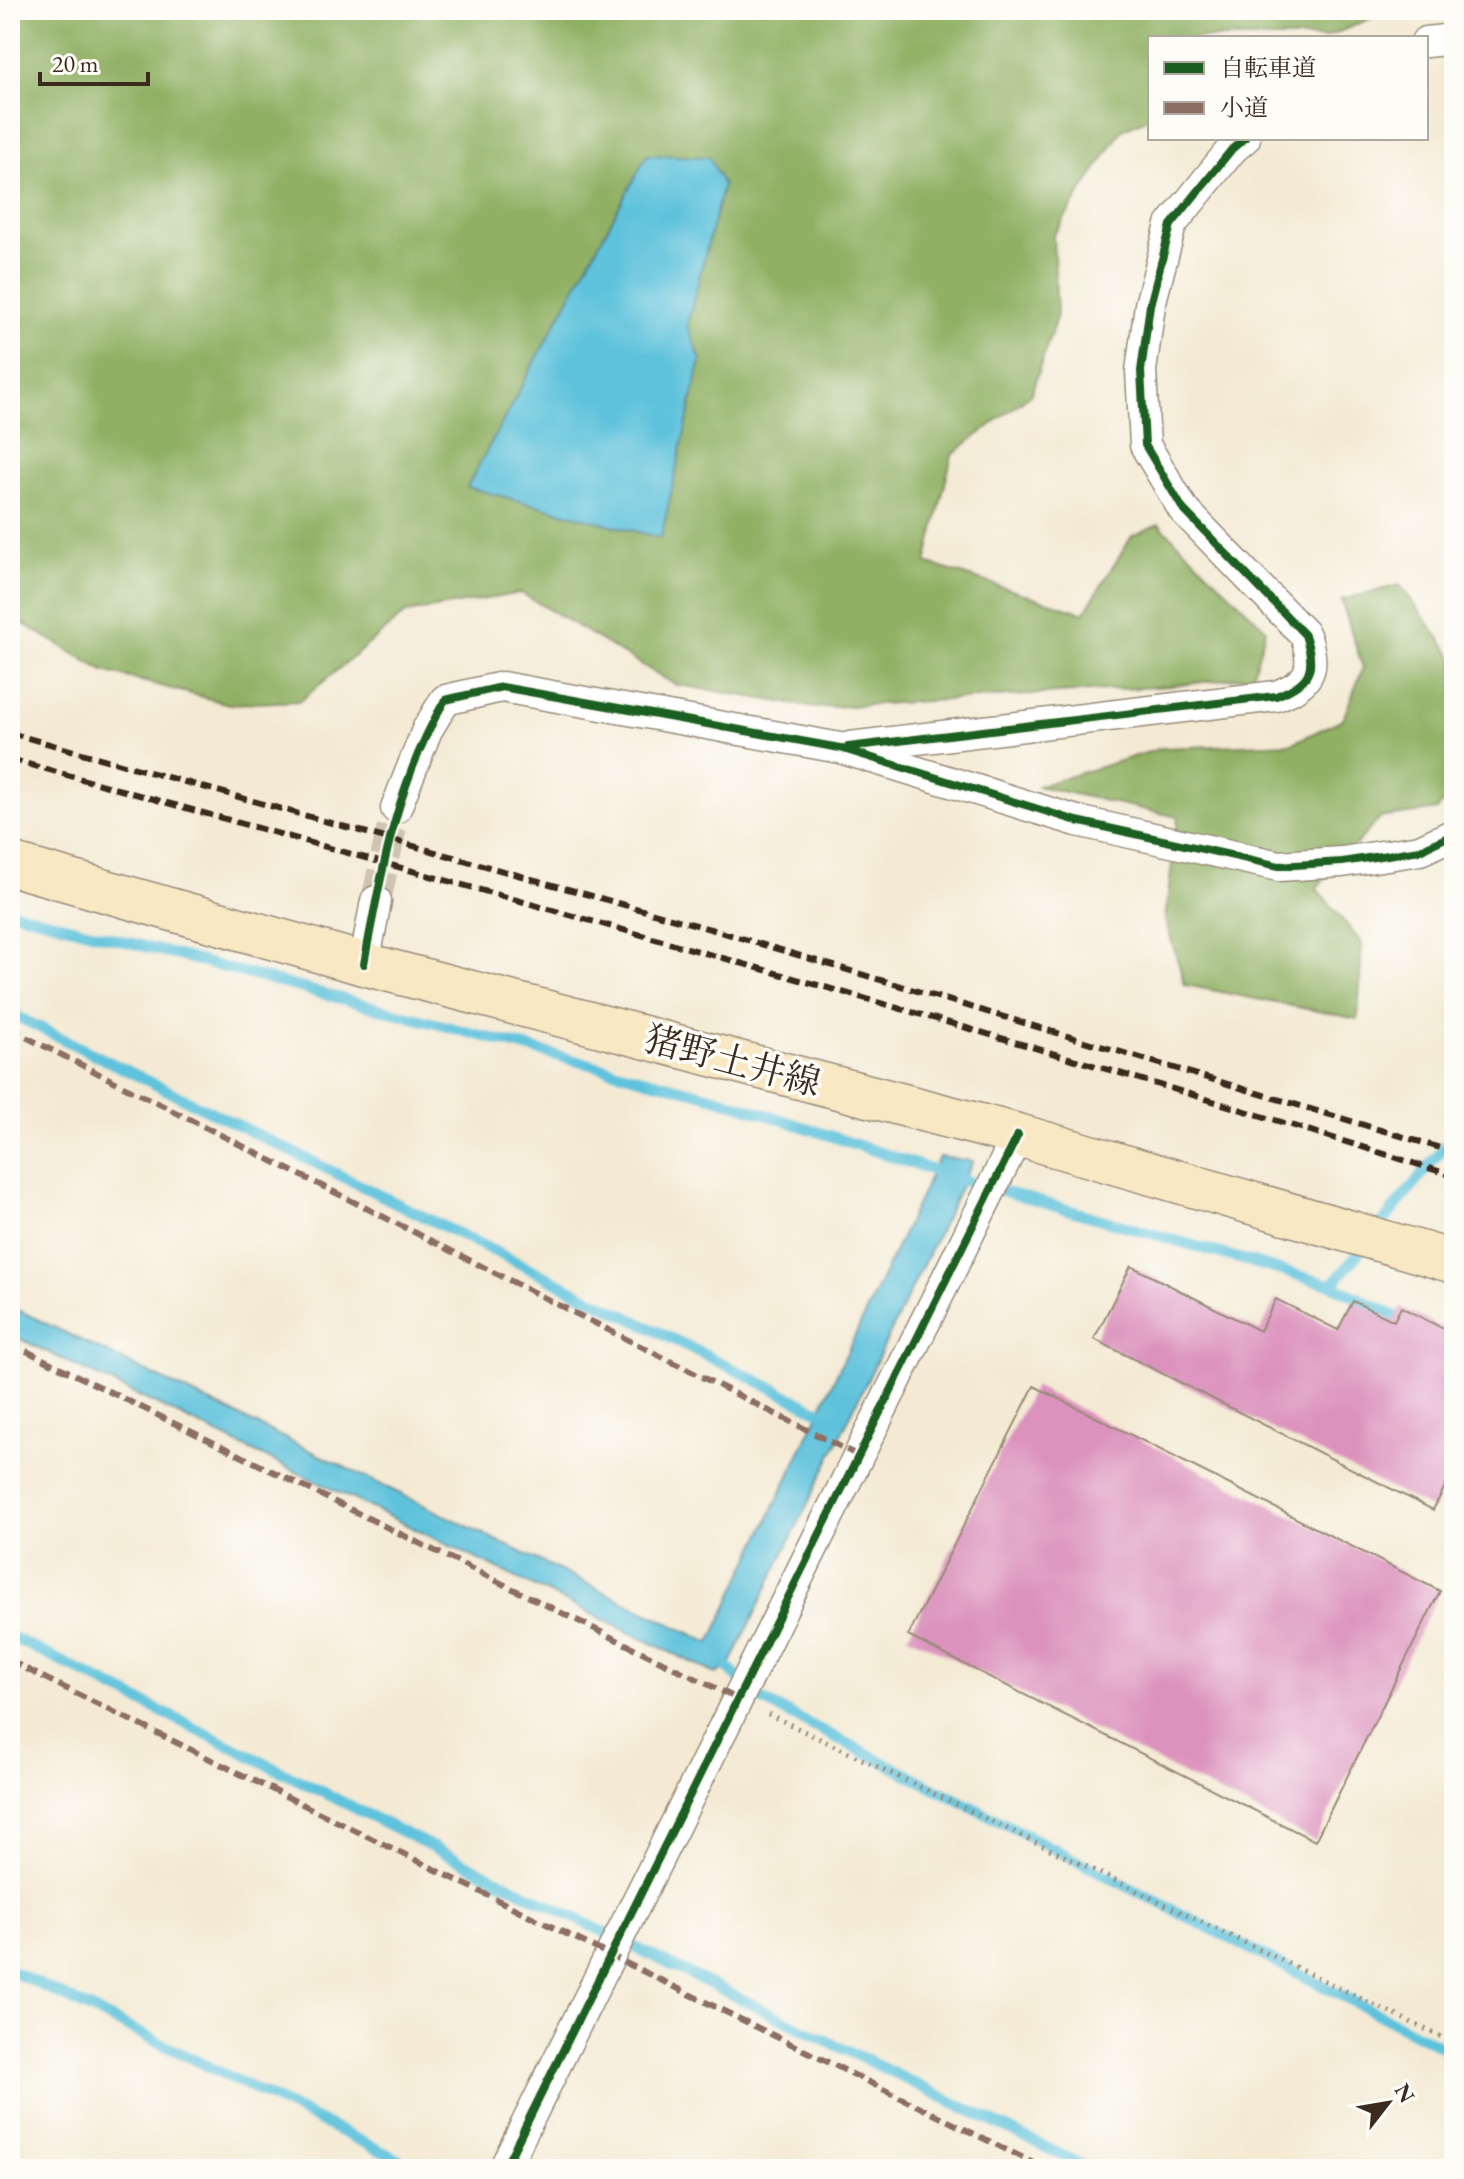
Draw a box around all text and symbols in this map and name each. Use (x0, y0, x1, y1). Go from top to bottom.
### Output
scale bar (40, 36, 148, 86)
legend (1148, 36, 1428, 140)
text: 20 m (52, 48, 99, 79)
text: 自転車道 (1220, 52, 1316, 83)
text: 小道 (1220, 92, 1268, 123)
street label: 猪野土井線 (640, 1014, 826, 1106)
north arrow (1348, 2063, 1428, 2143)
text: N (1388, 2078, 1422, 2108)

